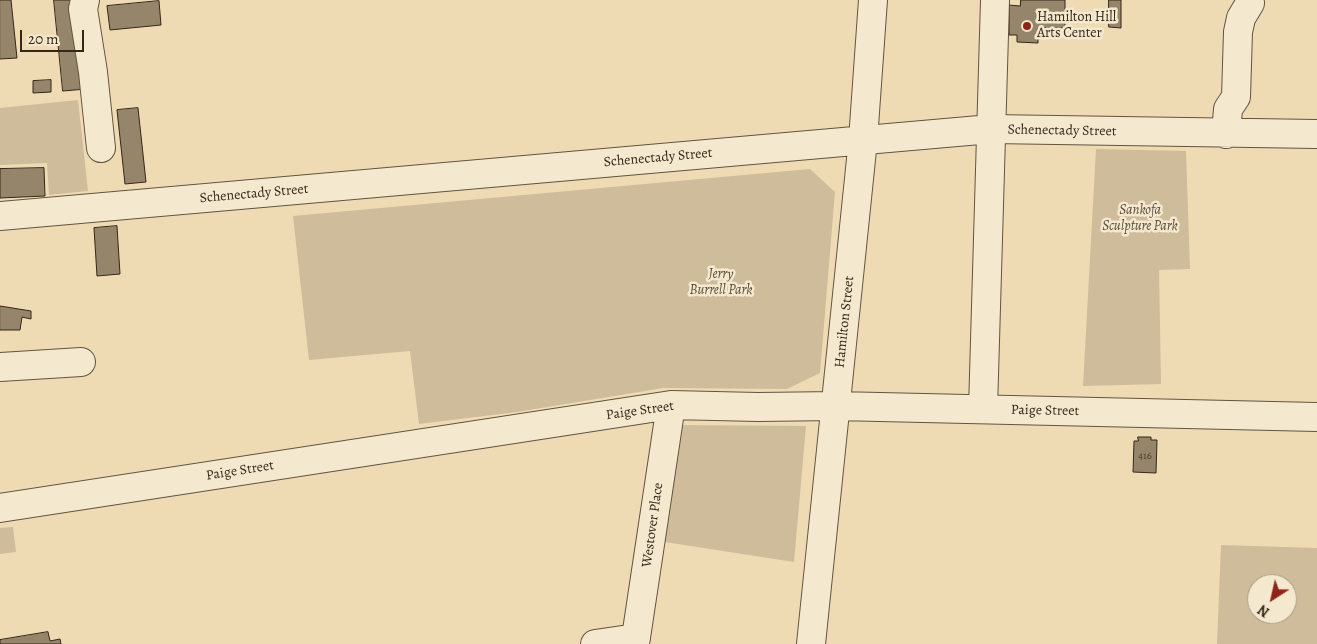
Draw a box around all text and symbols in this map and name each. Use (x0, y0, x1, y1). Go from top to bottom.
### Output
place label: Hamilton Hill Arts Center (1037, 10, 1116, 42)
scale bar (22, 20, 86, 52)
marker: Hamilton Hill Arts Center (1021, 20, 1033, 32)
text: 20 m (28, 29, 59, 49)
street label: Schenectady Street (1007, 122, 1117, 140)
street label: Schenectady Street (603, 145, 713, 171)
street label: Schenectady Street (199, 181, 309, 207)
park label: Sankofa Sculpture Park (1102, 203, 1178, 236)
park label: Jerry Burrell Park (689, 267, 753, 300)
street label: Hamilton Street (832, 275, 858, 369)
street label: Paige Street (605, 398, 675, 424)
street label: Paige Street (1011, 402, 1079, 420)
house number: 416 (1138, 449, 1152, 463)
street label: Paige Street (205, 457, 275, 485)
street label: Westover Place (639, 482, 667, 568)
north arrow (1247, 574, 1297, 624)
text: N (1254, 600, 1273, 622)

